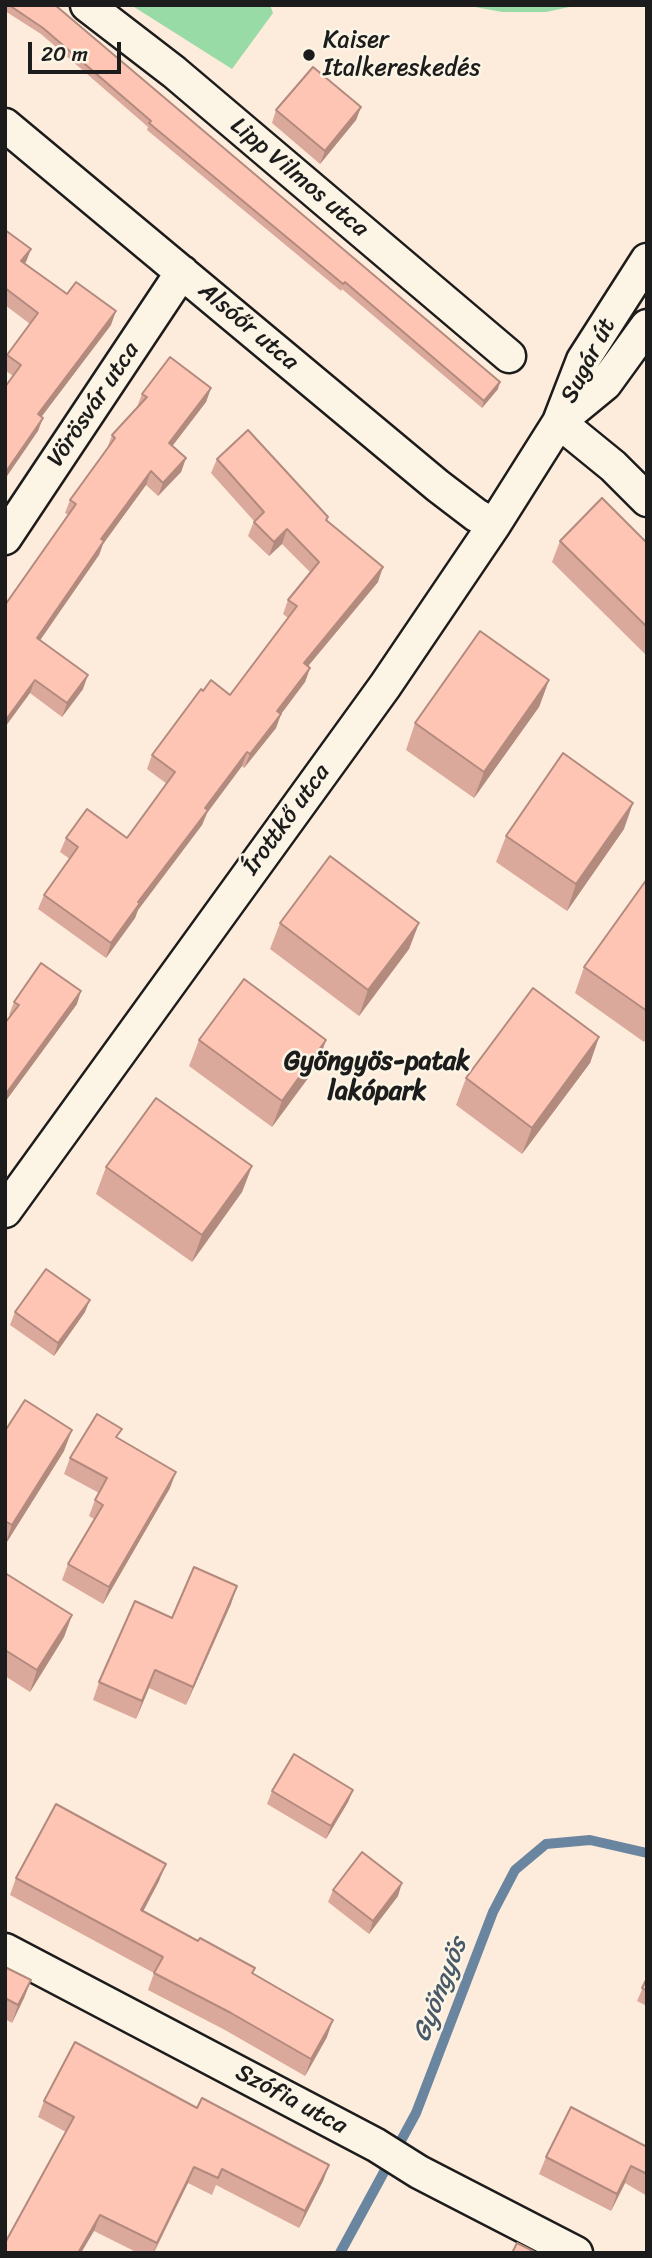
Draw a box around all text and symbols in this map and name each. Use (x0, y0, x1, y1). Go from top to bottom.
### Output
place label: Kaiser Italkereskedés (323, 27, 481, 83)
scale bar (32, 28, 124, 72)
text: 20 m (41, 35, 88, 73)
marker: Kaiser Italkereskedés (301, 47, 317, 63)
street label: Lipp Vilmos utca (224, 112, 374, 244)
street label: Alsóőr utca (192, 277, 304, 377)
street label: Sugár út (555, 314, 623, 408)
street label: Vörösvár utca (42, 337, 146, 473)
street label: Írottkő utca (237, 759, 337, 881)
district label: Gyöngyös-patak lakópark (284, 1046, 470, 1108)
water label: Gyöngyös (407, 1934, 475, 2046)
street label: Szófia utca (230, 2059, 352, 2141)

